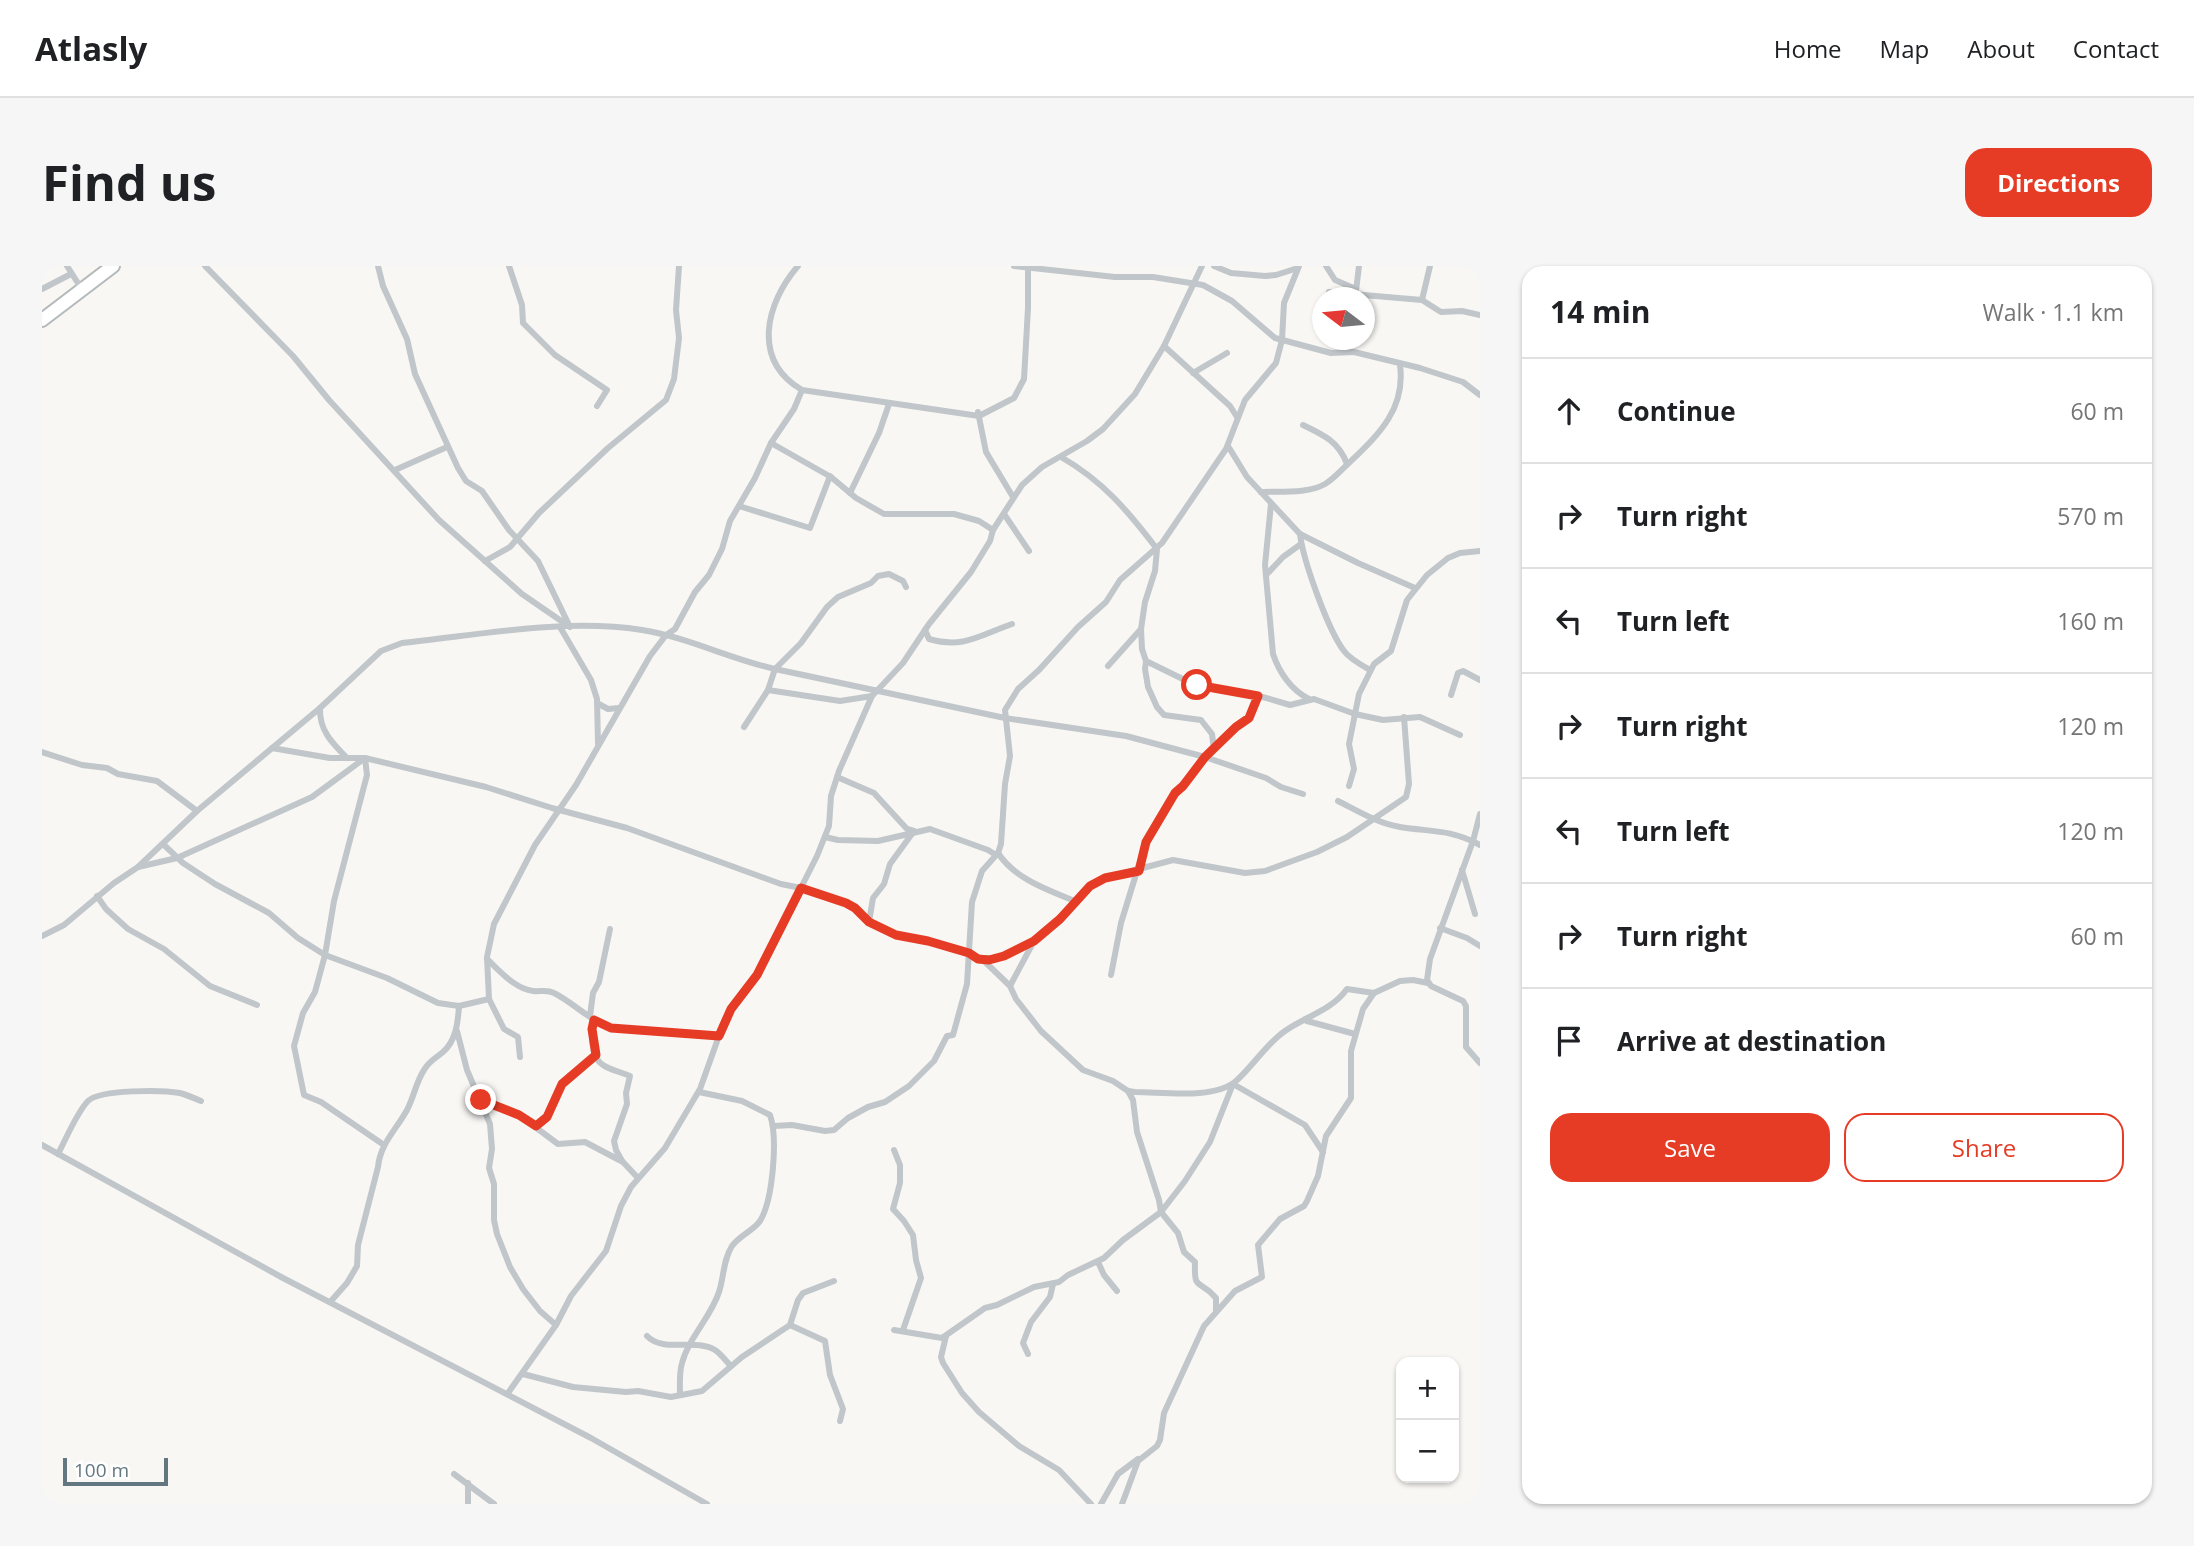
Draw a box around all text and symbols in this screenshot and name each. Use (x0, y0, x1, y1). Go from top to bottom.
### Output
text: Atlasly (35, 26, 147, 71)
text: Home (1774, 32, 1842, 65)
text: Map (1880, 32, 1929, 65)
text: About (1967, 32, 2035, 65)
text: Contact (2073, 32, 2159, 65)
button: Directions (1965, 148, 2152, 217)
text: Find us (42, 149, 216, 215)
north arrow (1312, 287, 1375, 350)
text: 14 min (1550, 291, 1650, 332)
text: Walk · 1.1 km (1982, 296, 2124, 328)
icon: ahead (1550, 392, 1588, 430)
text: Continue (1617, 393, 1736, 429)
text: 60 m (2070, 395, 2124, 427)
icon: right (1550, 497, 1588, 535)
text: Turn right (1617, 498, 1748, 534)
text: 570 m (2057, 500, 2124, 532)
icon: left (1550, 602, 1588, 640)
text: Turn left (1617, 603, 1729, 639)
text: 160 m (2057, 605, 2124, 637)
route start (1181, 669, 1212, 700)
icon: right (1550, 707, 1588, 745)
text: Turn right (1617, 708, 1748, 744)
text: 120 m (2057, 710, 2124, 742)
icon: left (1550, 812, 1588, 850)
text: Turn left (1617, 813, 1729, 849)
text: 120 m (2057, 815, 2124, 847)
icon: right (1550, 917, 1588, 955)
text: Turn right (1617, 918, 1748, 954)
text: 60 m (2070, 920, 2124, 952)
icon: arrive (1550, 1022, 1588, 1060)
text: Arrive at destination (1617, 1023, 1886, 1059)
route end (465, 1084, 496, 1115)
button: Save (1550, 1113, 1830, 1182)
button: Share (1844, 1113, 2124, 1182)
map controls (1396, 1357, 1459, 1483)
button: + (1396, 1357, 1459, 1420)
button: − (1396, 1420, 1459, 1483)
scale bar (63, 1455, 168, 1487)
text: 100 m (74, 1457, 129, 1483)

